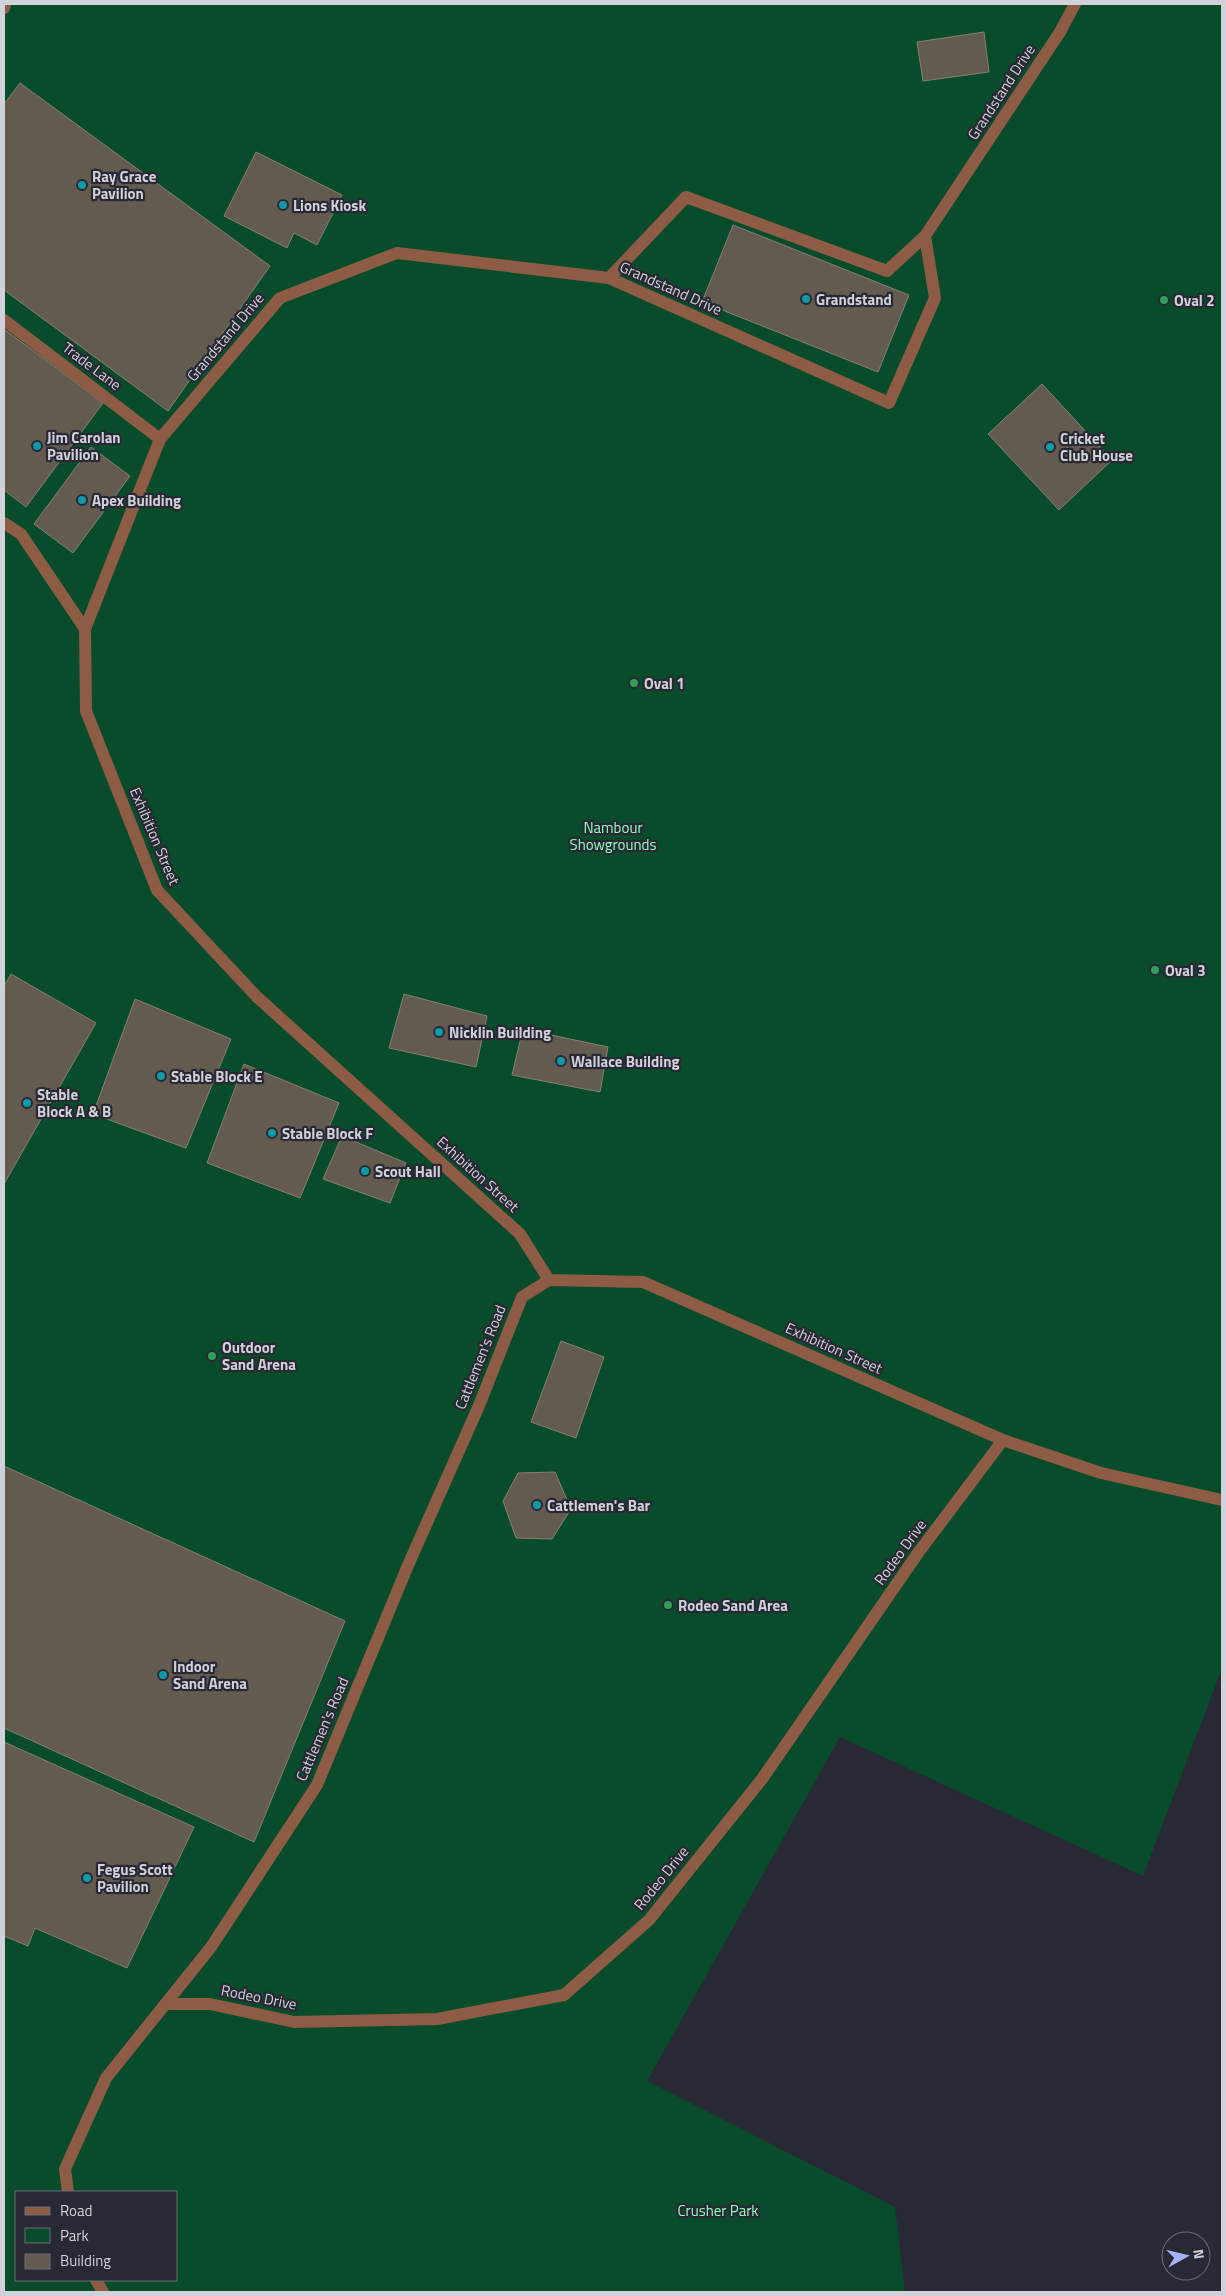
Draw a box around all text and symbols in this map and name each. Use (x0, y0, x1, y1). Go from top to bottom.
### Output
street label: Grandstand Drive (961, 40, 1041, 144)
place label: Ray Grace Pavilion (92, 165, 157, 205)
marker: Ray Grace Pavilion (76, 179, 88, 191)
place label: Lions Kiosk (293, 194, 366, 217)
marker: Lions Kiosk (277, 199, 289, 211)
street label: Grandstand Drive (616, 255, 726, 321)
street label: Grandstand Drive (181, 288, 269, 386)
place label: Grandstand (816, 288, 892, 311)
place label: Oval 2 (1174, 289, 1215, 312)
marker: Grandstand (800, 293, 812, 305)
marker: Oval 2 (1158, 294, 1170, 306)
street label: Trade Lane (58, 336, 126, 396)
place label: Jim Carolan Pavilion (47, 426, 121, 466)
place label: Cricket Club House (1060, 427, 1133, 467)
marker: Jim Carolan Pavilion (31, 440, 43, 452)
marker: Cricket Club House (1044, 441, 1056, 453)
place label: Apex Building (92, 489, 181, 512)
marker: Apex Building (76, 494, 88, 506)
place label: Oval 1 (644, 672, 685, 695)
marker: Oval 1 (628, 677, 640, 689)
street label: Exhibition Street (124, 784, 186, 889)
park label: Nambour Showgrounds (570, 816, 656, 856)
place label: Oval 3 (1165, 959, 1206, 982)
marker: Oval 3 (1149, 964, 1161, 976)
place label: Nicklin Building (449, 1021, 551, 1044)
marker: Nicklin Building (433, 1026, 445, 1038)
place label: Wallace Building (571, 1050, 680, 1073)
marker: Wallace Building (555, 1055, 567, 1067)
place label: Stable Block E (171, 1065, 263, 1088)
marker: Stable Block E (155, 1070, 167, 1082)
place label: Stable Block A & B (37, 1083, 111, 1123)
marker: Stable Block A & B (21, 1097, 33, 1109)
place label: Stable Block F (282, 1122, 373, 1145)
marker: Stable Block F (266, 1127, 278, 1139)
street label: Exhibition Street (432, 1131, 525, 1218)
place label: Scout Hall (375, 1160, 441, 1183)
marker: Scout Hall (359, 1165, 371, 1177)
street label: Cattlemen's Road (449, 1301, 511, 1413)
street label: Exhibition Street (782, 1316, 887, 1380)
place label: Outdoor Sand Arena (222, 1336, 296, 1376)
marker: Outdoor Sand Arena (206, 1350, 218, 1362)
place label: Cattlemen's Bar (547, 1494, 651, 1517)
marker: Cattlemen's Bar (531, 1499, 543, 1511)
street label: Rodeo Drive (868, 1514, 932, 1590)
place label: Rodeo Sand Area (678, 1594, 788, 1617)
marker: Rodeo Sand Area (662, 1599, 674, 1611)
place label: Indoor Sand Arena (173, 1655, 247, 1695)
marker: Indoor Sand Arena (157, 1669, 169, 1681)
street label: Cattlemen's Road (290, 1673, 354, 1785)
street label: Rodeo Drive (628, 1841, 694, 1915)
place label: Fegus Scott Pavilion (97, 1858, 173, 1898)
marker: Fegus Scott Pavilion (81, 1872, 93, 1884)
street label: Rodeo Drive (219, 1978, 299, 2016)
legend (15, 2191, 178, 2281)
text: Road (60, 2199, 92, 2222)
park label: Crusher Park (677, 2199, 759, 2222)
text: Park (60, 2224, 89, 2247)
north arrow (1161, 2231, 1211, 2281)
text: N (1188, 2248, 1210, 2260)
text: Building (60, 2249, 111, 2272)

